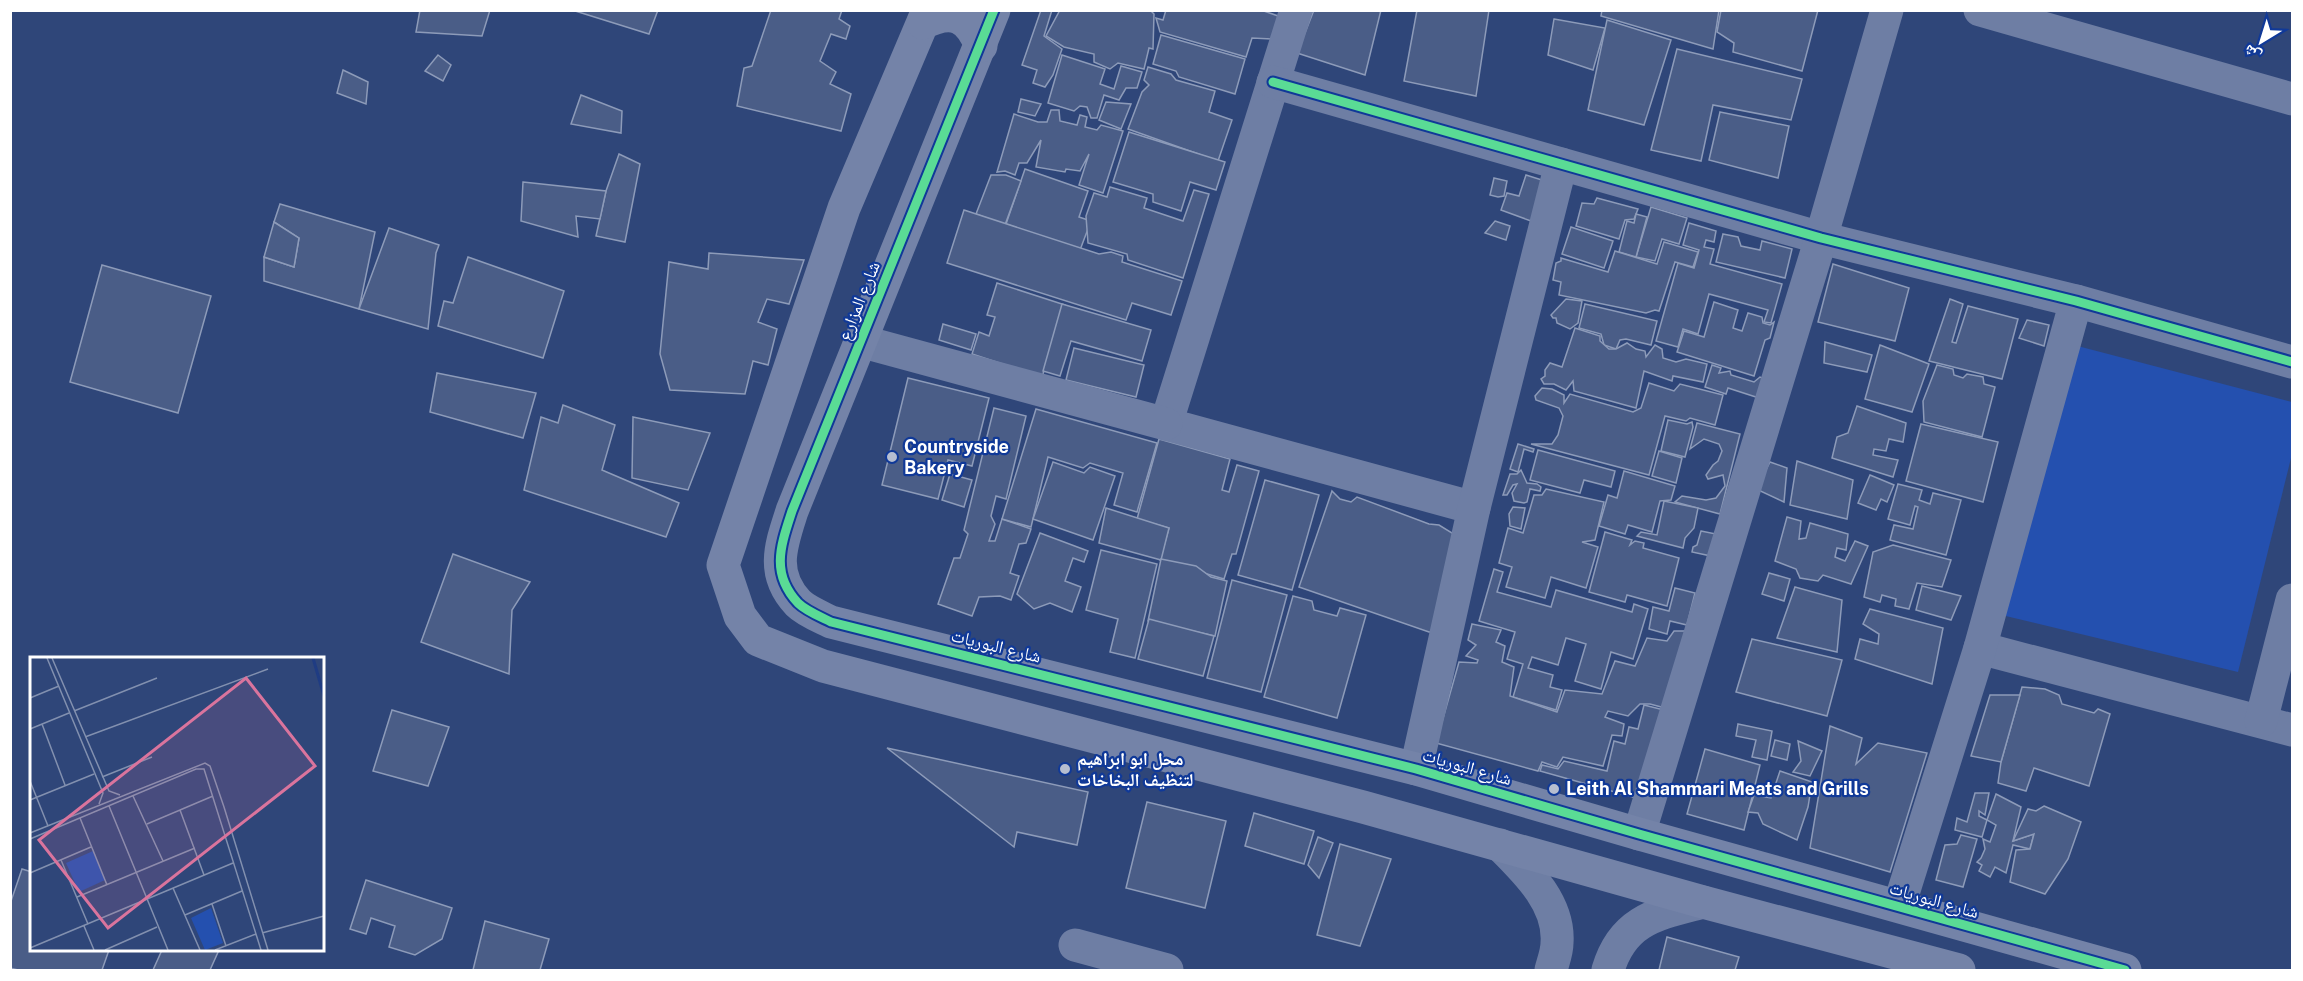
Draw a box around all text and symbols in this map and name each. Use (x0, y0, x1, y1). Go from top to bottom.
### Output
north arrow (2231, 12, 2291, 72)
text: ش (2240, 41, 2265, 66)
street label: شارع المزارع (833, 258, 885, 344)
place label: Countryside Bakery (904, 436, 1009, 478)
marker: Countryside Bakery (885, 450, 899, 464)
street label: شارع البوريات (949, 624, 1043, 668)
inset map (30, 657, 324, 951)
street label: شارع البوريات (1420, 744, 1514, 790)
place label: محل ابو ابراهيم لتنظيف البخاخات (1077, 748, 1194, 791)
marker: محل ابو ابراهيم لتنظيف البخاخات (1058, 762, 1072, 776)
place label: Leith Al Shammari Meats and Grills (1566, 778, 1869, 799)
marker: Leith Al Shammari Meats and Grills (1547, 782, 1561, 796)
street label: شارع البوريات (1887, 877, 1981, 923)

